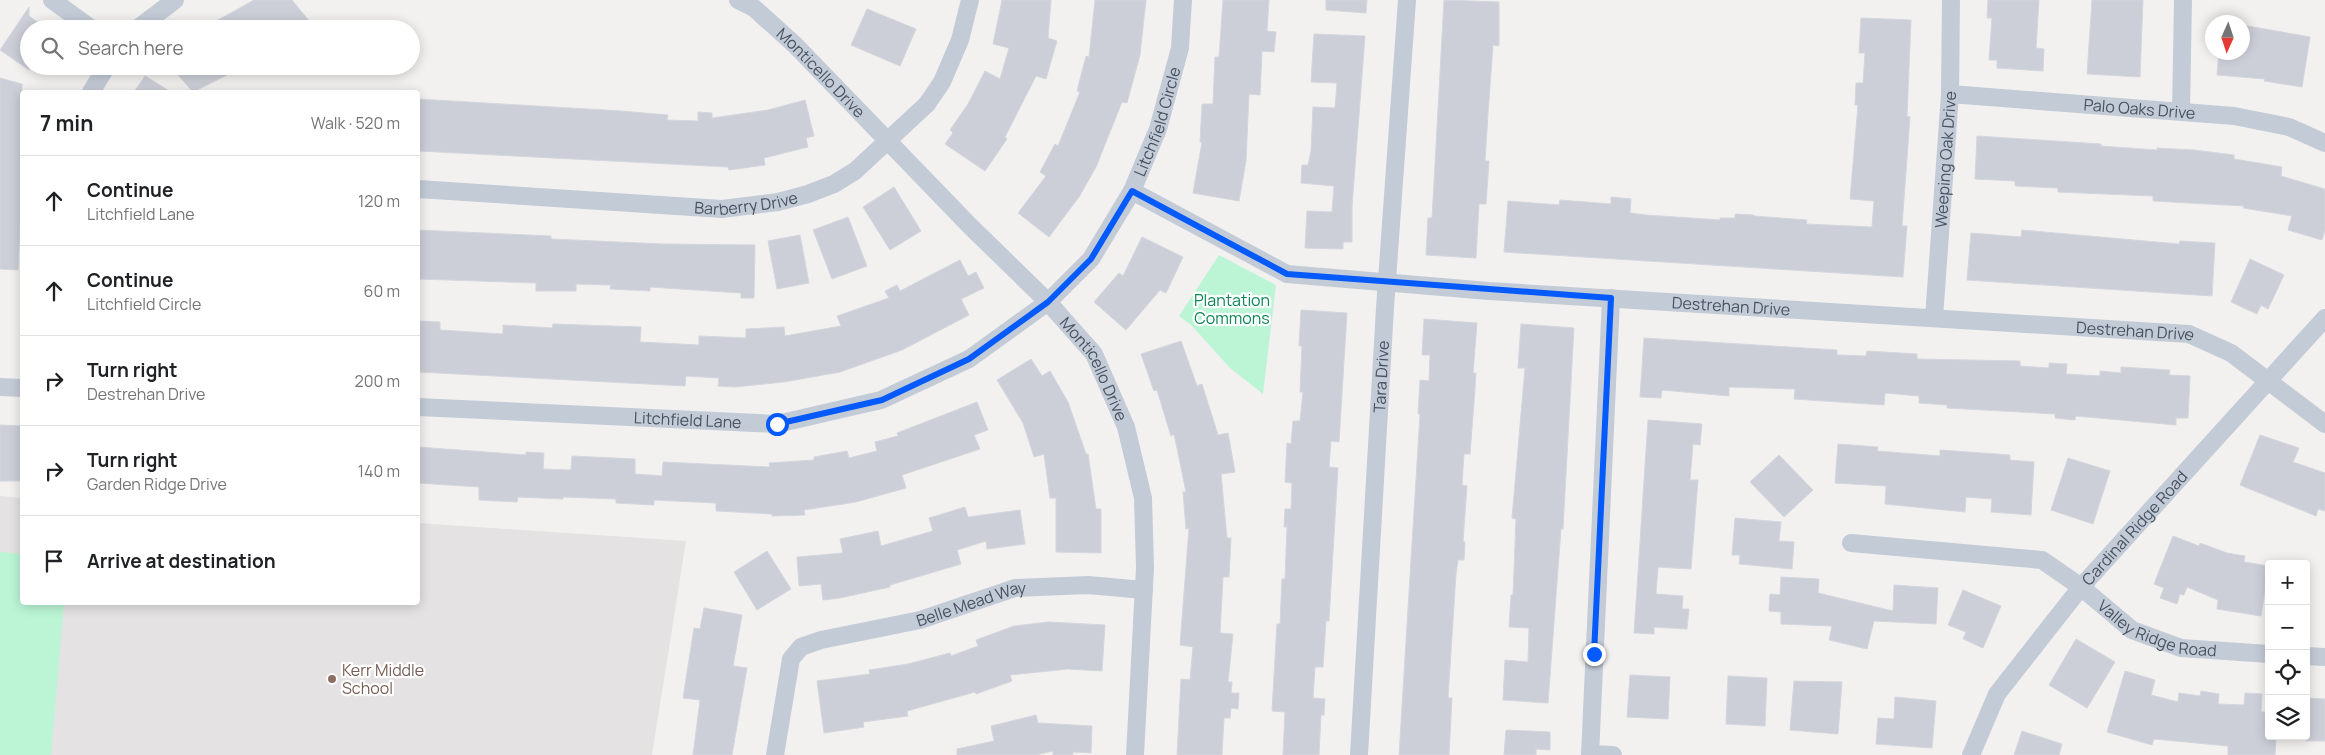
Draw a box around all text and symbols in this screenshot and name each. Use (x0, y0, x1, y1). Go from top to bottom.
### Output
north arrow (2205, 15, 2250, 60)
search box (20, 20, 420, 75)
street label: Monticello Drive (772, 23, 870, 122)
icon: search (38, 34, 66, 62)
text: Search here (78, 35, 184, 61)
street label: Litchfield Circle (1128, 64, 1185, 180)
street label: Weeping Oak Drive (1929, 90, 1961, 229)
street label: Palo Oaks Drive (2083, 93, 2196, 124)
text: 7 min (40, 109, 93, 137)
text: Walk · 520 m (311, 112, 400, 134)
text: Continue (87, 177, 173, 203)
street label: Barberry Drive (694, 186, 800, 220)
icon: ahead (40, 187, 68, 215)
text: 120 m (358, 190, 400, 212)
text: Litchfield Lane (87, 203, 195, 225)
text: Continue (87, 267, 173, 293)
icon: ahead (40, 277, 68, 305)
text: 60 m (364, 280, 400, 302)
park label: Plantation Commons (1194, 289, 1270, 329)
street label: Destrehan Drive (1671, 291, 1791, 320)
text: Litchfield Circle (87, 293, 201, 315)
street label: Monticello Drive (1055, 312, 1133, 424)
street label: Destrehan Drive (2075, 316, 2198, 346)
street label: Tara Drive (1368, 340, 1394, 413)
text: Turn right (87, 357, 177, 383)
icon: right (40, 367, 68, 395)
text: 200 m (355, 370, 400, 392)
text: Destrehan Drive (87, 383, 205, 405)
street label: Litchfield Lane (633, 406, 742, 433)
route start (766, 413, 789, 436)
text: Turn right (87, 447, 177, 473)
icon: right (40, 457, 68, 485)
text: 140 m (358, 460, 400, 482)
street label: Cardinal Ridge Road (2077, 466, 2192, 590)
text: Garden Ridge Drive (87, 473, 227, 495)
icon: arrive (40, 547, 68, 575)
text: Arrive at destination (87, 548, 276, 574)
map controls (2265, 560, 2310, 740)
button: + (2265, 560, 2310, 605)
street label: Belle Mead Way (913, 577, 1027, 632)
street label: Valley Ridge Road (2093, 595, 2217, 661)
button: − (2265, 605, 2310, 650)
route end (1583, 643, 1606, 666)
button: locate (2265, 650, 2310, 695)
place label: Kerr Middle School (342, 659, 424, 699)
marker: Kerr Middle School (326, 673, 338, 685)
button: layers (2265, 695, 2310, 740)

